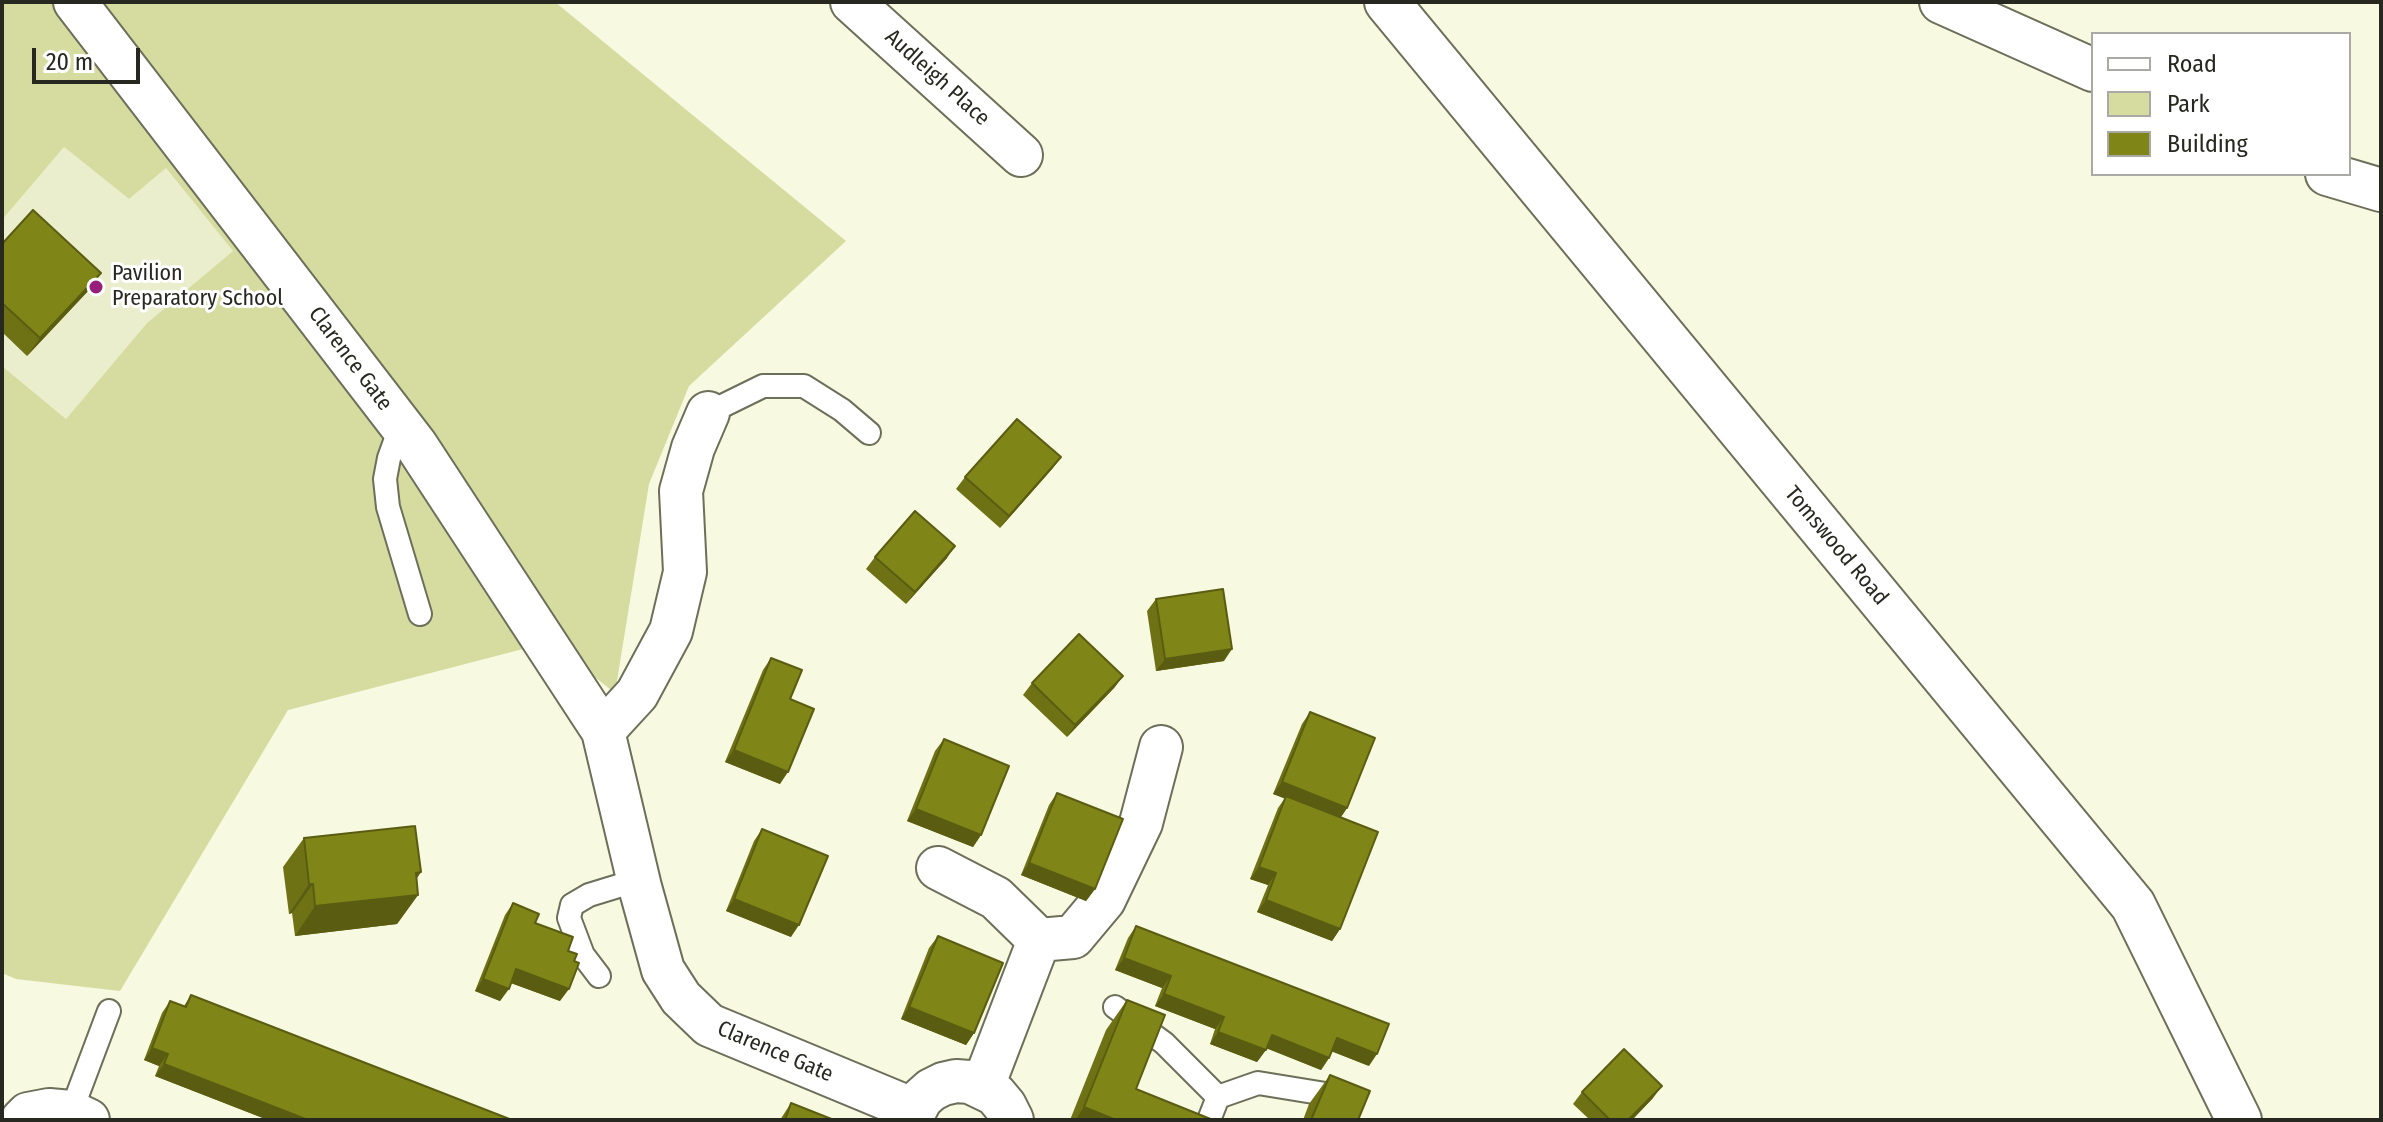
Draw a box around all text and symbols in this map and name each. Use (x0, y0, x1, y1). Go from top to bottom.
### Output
street label: Audleigh Place (879, 24, 995, 132)
scale bar (36, 32, 144, 82)
legend (2091, 32, 2351, 176)
text: 20 m (46, 48, 93, 76)
text: Road (2167, 50, 2217, 78)
text: Park (2167, 90, 2210, 118)
text: Building (2167, 130, 2248, 158)
place label: Pavilion Preparatory School (112, 261, 283, 312)
marker: Pavilion Preparatory School (87, 278, 105, 296)
street label: Clarence Gate (302, 302, 398, 416)
street label: Tomswood Road (1779, 481, 1893, 611)
street label: Clarence Gate (713, 1016, 837, 1088)

